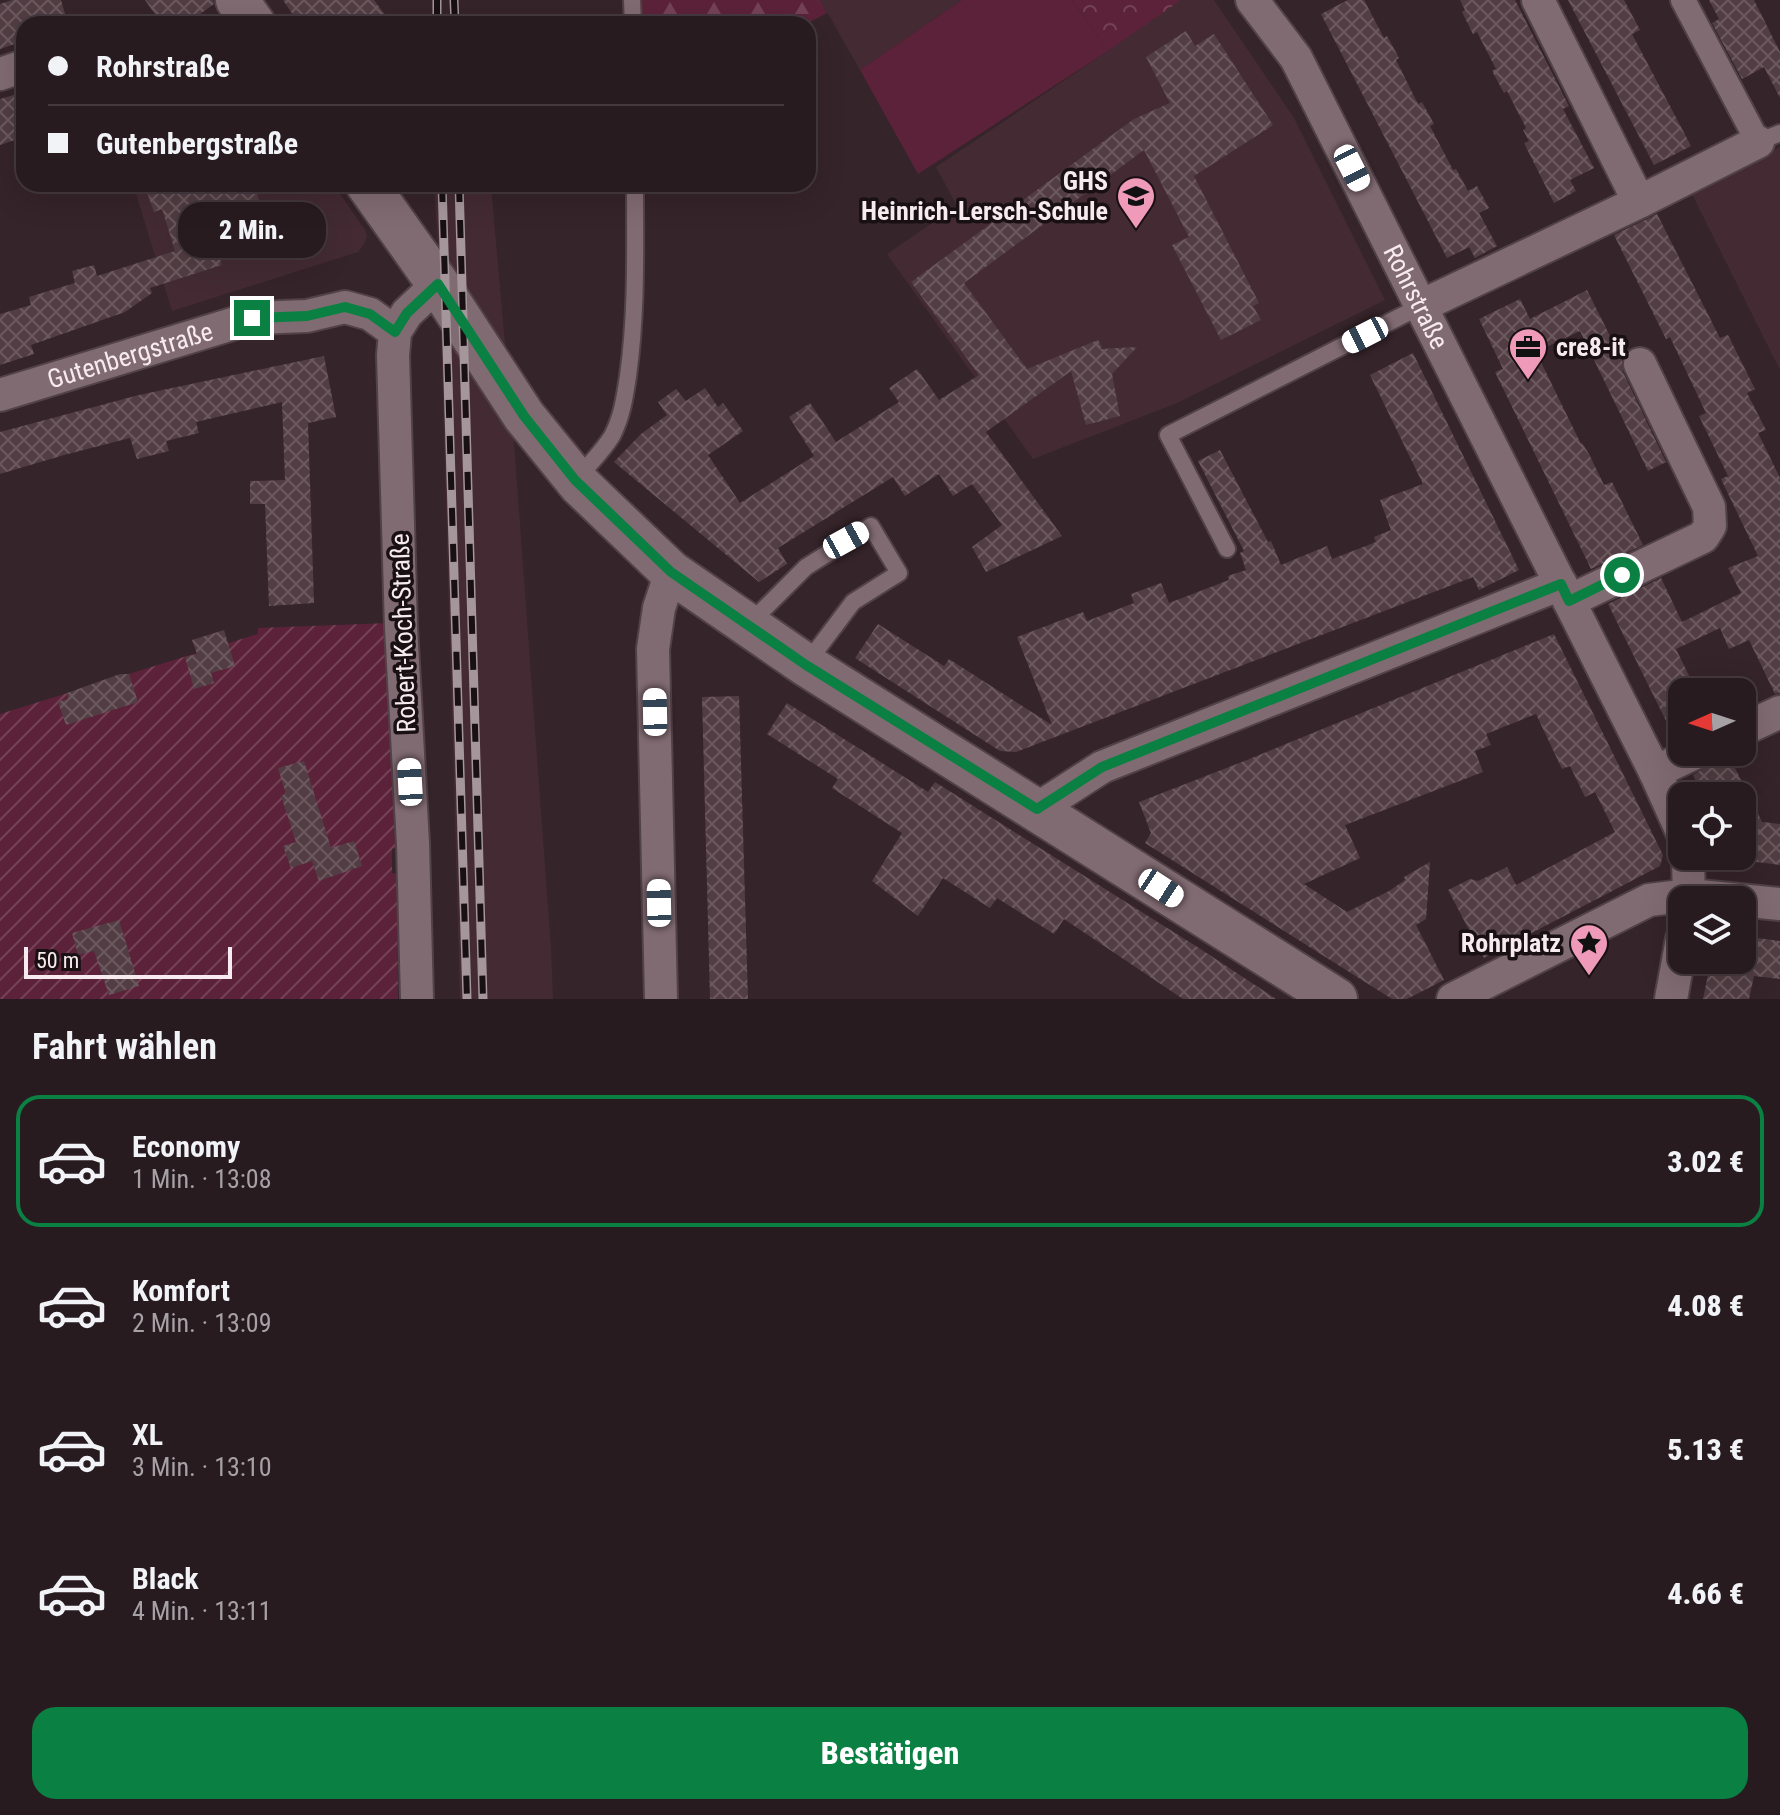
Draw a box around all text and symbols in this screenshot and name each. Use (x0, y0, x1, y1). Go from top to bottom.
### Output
text: Rohrstraße (96, 49, 230, 84)
text: Gutenbergstraße (96, 126, 298, 161)
car (1330, 141, 1374, 195)
place label: GHS Heinrich-Lersch-Schule (861, 166, 1108, 226)
school or university icon: GHS Heinrich-Lersch-Schule (1115, 175, 1157, 230)
callout: 2 Min. (178, 202, 326, 258)
text: 2 Min. (219, 215, 285, 245)
street label: Rohrstraße (1377, 240, 1455, 354)
route end (234, 300, 270, 336)
car (1338, 313, 1392, 357)
street label: Gutenbergstraße (44, 316, 216, 395)
office icon: cre8-it (1507, 326, 1549, 381)
place label: cre8-it (1556, 332, 1626, 362)
car (819, 518, 873, 562)
street label: Robert-Koch-Straße (385, 533, 421, 733)
route start (1604, 557, 1640, 593)
north arrow (1668, 678, 1756, 766)
map controls (1668, 678, 1756, 974)
car (643, 688, 667, 736)
car (397, 757, 423, 807)
button: locate (1668, 782, 1756, 870)
car (1134, 865, 1188, 911)
car (647, 879, 671, 927)
button: layers (1668, 886, 1756, 974)
place icon: Rohrplatz (1568, 922, 1610, 977)
place label: Rohrplatz (1461, 928, 1561, 958)
scale bar (24, 943, 232, 979)
text: 50 m (36, 948, 79, 973)
text: Fahrt wählen (32, 1026, 217, 1068)
icon: car (36, 1125, 108, 1197)
text: Economy (132, 1129, 240, 1164)
text: 3.02 € (1667, 1144, 1744, 1179)
text: 1 Min. · 13:08 (132, 1164, 272, 1194)
icon: car (36, 1269, 108, 1341)
text: Komfort (132, 1273, 230, 1308)
text: 4.08 € (1667, 1288, 1744, 1323)
text: 2 Min. · 13:09 (132, 1308, 272, 1338)
icon: car (36, 1413, 108, 1485)
text: XL (132, 1417, 163, 1452)
text: 5.13 € (1667, 1432, 1744, 1467)
text: 3 Min. · 13:10 (132, 1452, 272, 1482)
icon: car (36, 1557, 108, 1629)
text: Black (132, 1561, 199, 1596)
text: 4.66 € (1667, 1576, 1744, 1611)
text: 4 Min. · 13:11 (132, 1596, 272, 1626)
button: Bestätigen (32, 1707, 1748, 1799)

